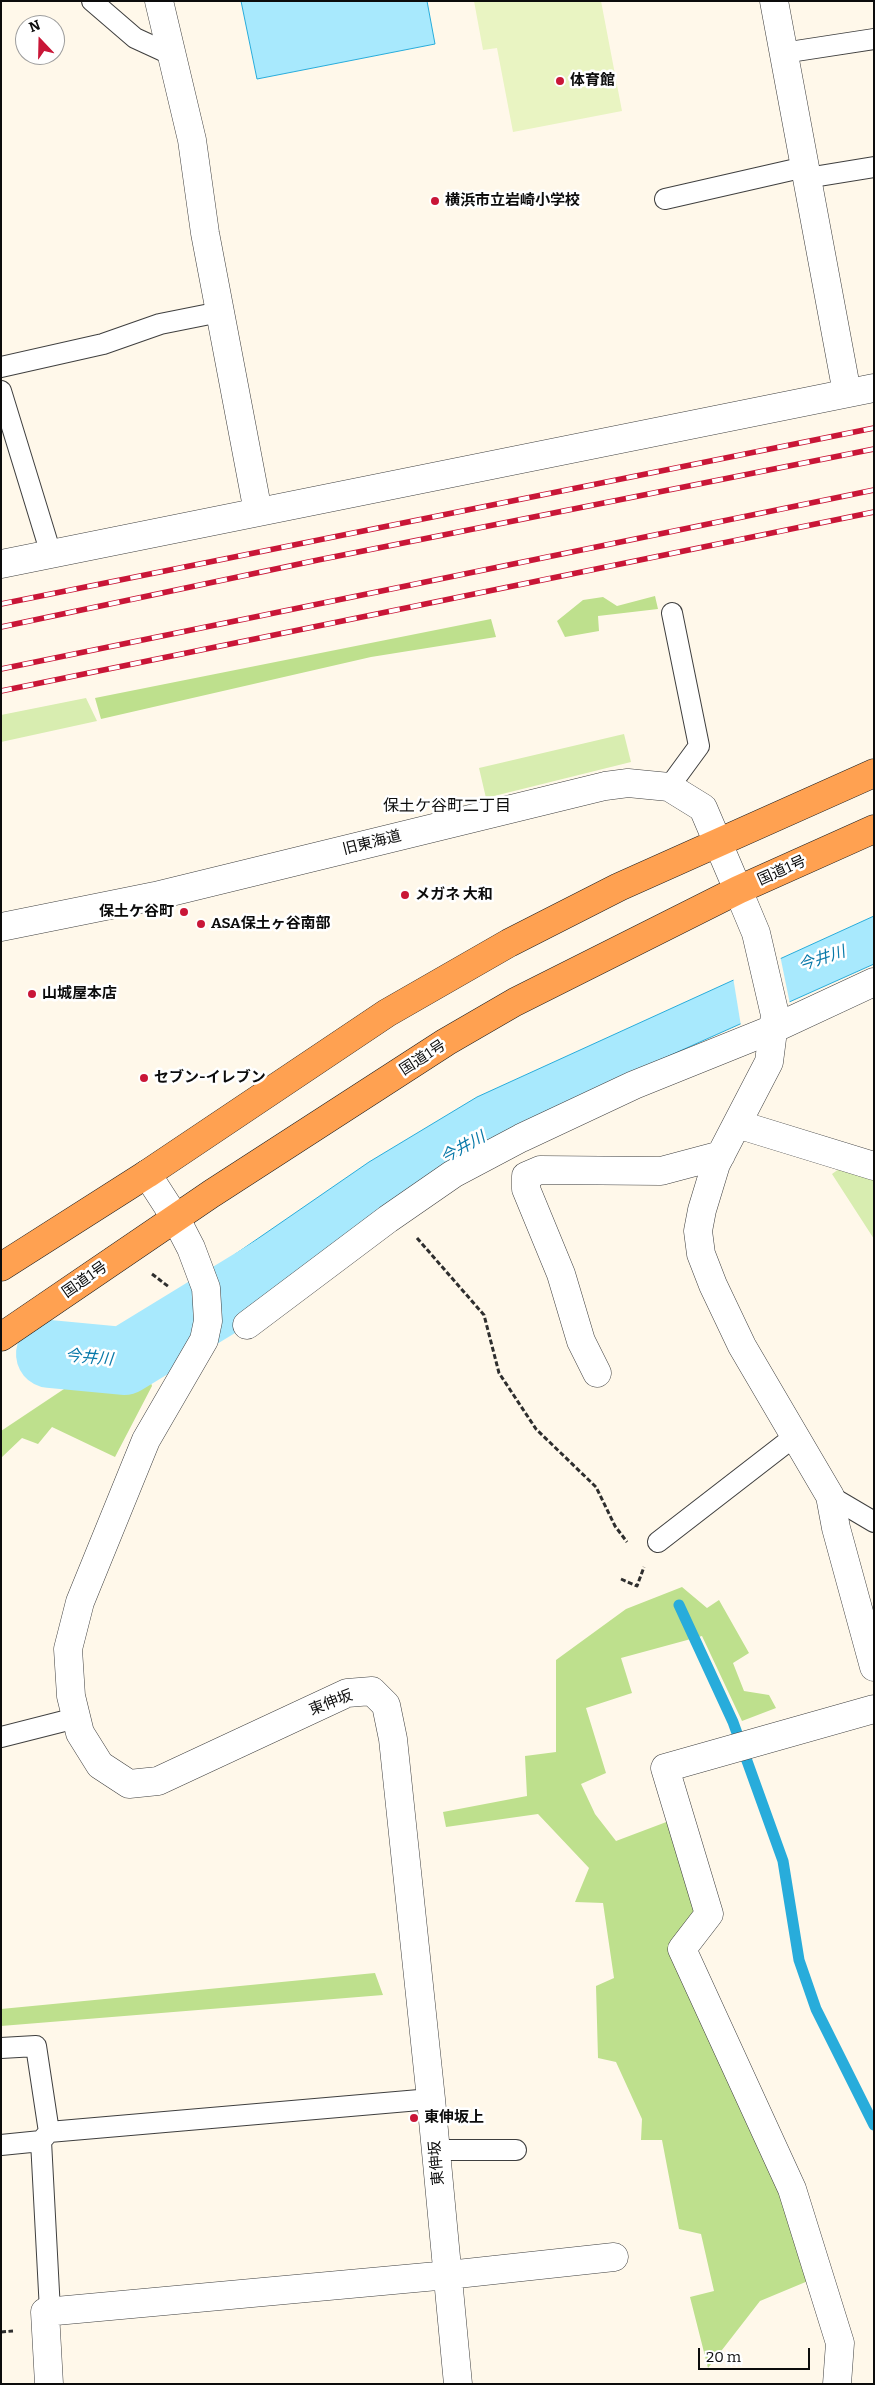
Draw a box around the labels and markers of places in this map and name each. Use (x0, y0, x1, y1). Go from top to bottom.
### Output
place label: 体育館 (570, 72, 615, 90)
marker: 体育館 (554, 75, 566, 87)
place label: 横浜市立岩崎小学校 (445, 192, 580, 210)
marker: 横浜市立岩崎小学校 (429, 195, 441, 207)
place label: メガネ 大和 (415, 886, 493, 904)
marker: メガネ 大和 (399, 889, 411, 901)
place label: 保土ケ谷町 (99, 903, 174, 921)
marker: 保土ケ谷町 (178, 906, 190, 918)
place label: ASA保土ヶ谷南部 (211, 915, 331, 933)
marker: ASA保土ヶ谷南部 (195, 918, 207, 930)
place label: 山城屋本店 (42, 985, 117, 1003)
marker: 山城屋本店 (26, 988, 38, 1000)
place label: セブン-イレブン (154, 1069, 266, 1087)
marker: セブン-イレブン (138, 1072, 150, 1084)
place label: 東伸坂上 (424, 2109, 484, 2127)
marker: 東伸坂上 (408, 2112, 420, 2124)

